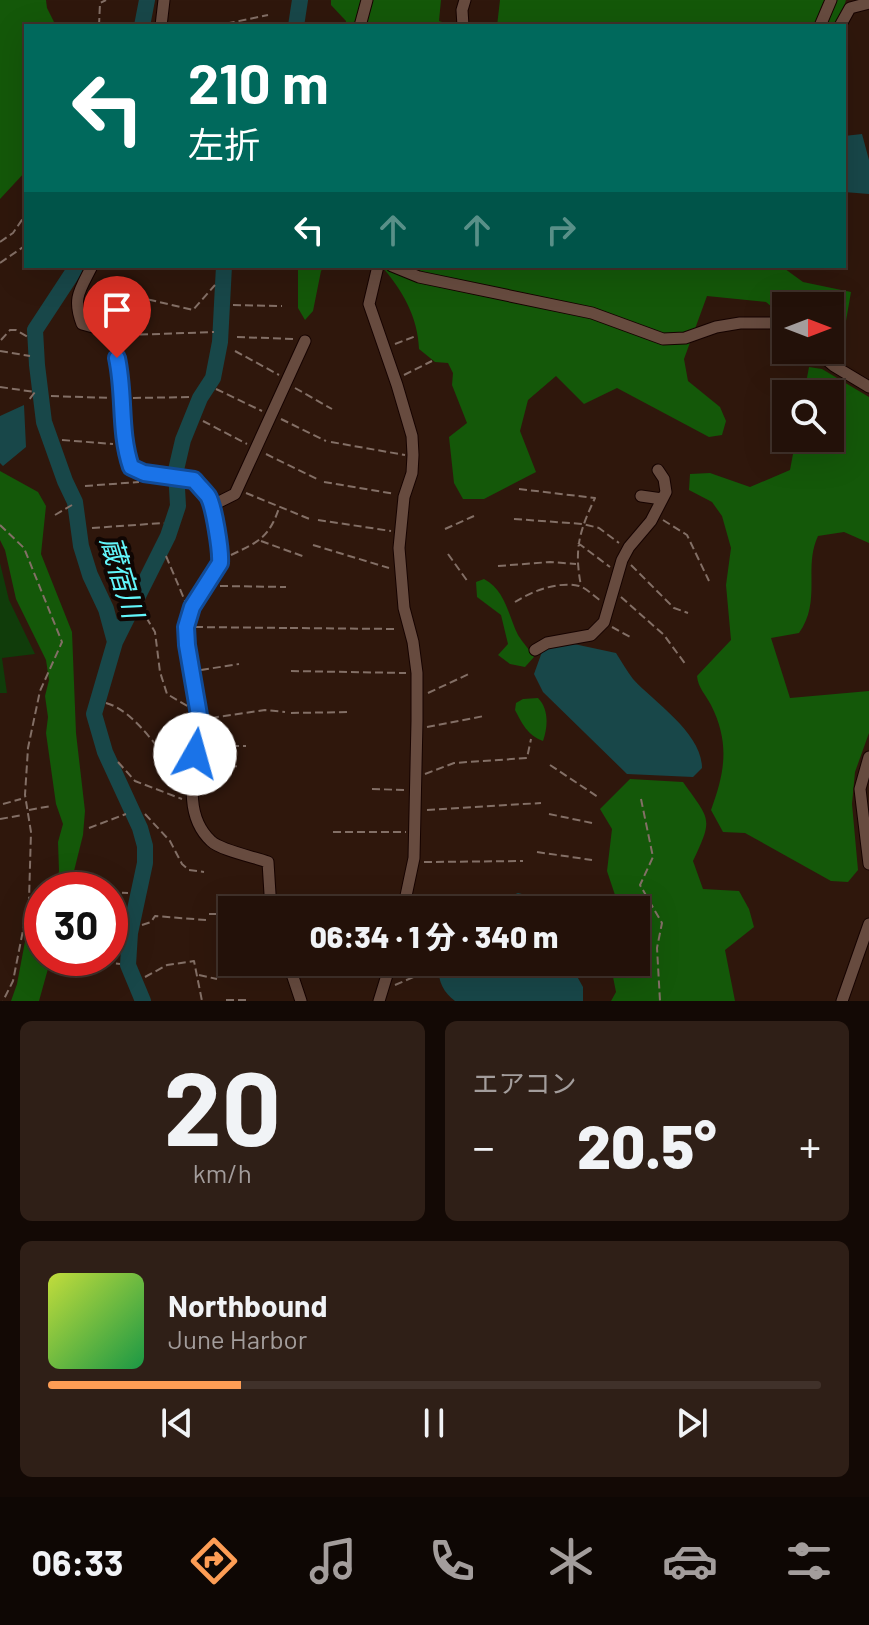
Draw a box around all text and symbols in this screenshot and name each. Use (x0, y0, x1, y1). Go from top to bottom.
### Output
text: 210 m (188, 48, 329, 115)
icon: left (56, 56, 160, 160)
text: 左折 (188, 122, 260, 165)
icon: left (287, 208, 331, 252)
icon: ahead (371, 208, 415, 252)
icon: ahead (455, 208, 499, 252)
icon: right (539, 208, 583, 252)
pin (83, 276, 151, 358)
icon: arrive (95, 288, 139, 332)
north arrow (772, 292, 844, 364)
map controls (772, 292, 844, 452)
button: search (772, 380, 844, 452)
water label: 蔵宿川 (94, 532, 152, 625)
position arrow (153, 712, 237, 796)
speed limit sign: 30 (24, 872, 128, 976)
text: 06:34 · 1 分 · 340 m (310, 918, 558, 954)
text: 20 (163, 1042, 281, 1167)
text: エアコン (473, 1067, 577, 1098)
text: 20.5° (577, 1109, 717, 1181)
text: − (473, 1119, 495, 1172)
text: + (799, 1119, 821, 1172)
text: km/h (193, 1157, 252, 1188)
text: Northbound (168, 1287, 327, 1323)
text: June Harbor (168, 1323, 307, 1354)
icon: previous (155, 1401, 199, 1445)
icon: pause (412, 1401, 456, 1445)
icon: next (670, 1401, 714, 1445)
icon: directions (186, 1533, 242, 1589)
icon: music (305, 1533, 361, 1589)
icon: phone (424, 1533, 480, 1589)
icon: climate (543, 1533, 599, 1589)
icon: car (662, 1533, 718, 1589)
icon: filters (781, 1533, 837, 1589)
text: 06:33 (32, 1540, 123, 1583)

